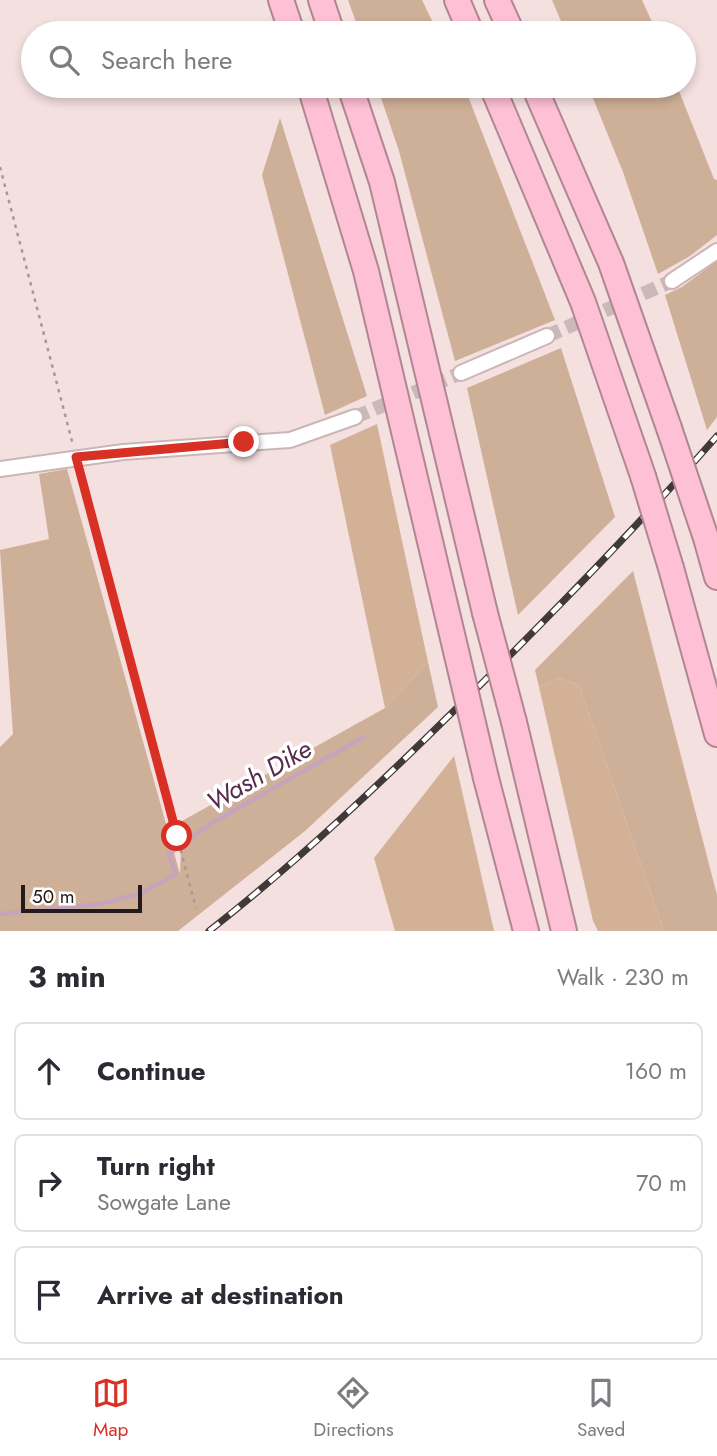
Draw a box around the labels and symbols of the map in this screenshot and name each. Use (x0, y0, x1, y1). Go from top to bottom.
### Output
route end (228, 426, 259, 457)
water label: Wash Dike (200, 730, 318, 820)
route start (161, 820, 192, 851)
scale bar (21, 882, 142, 914)

